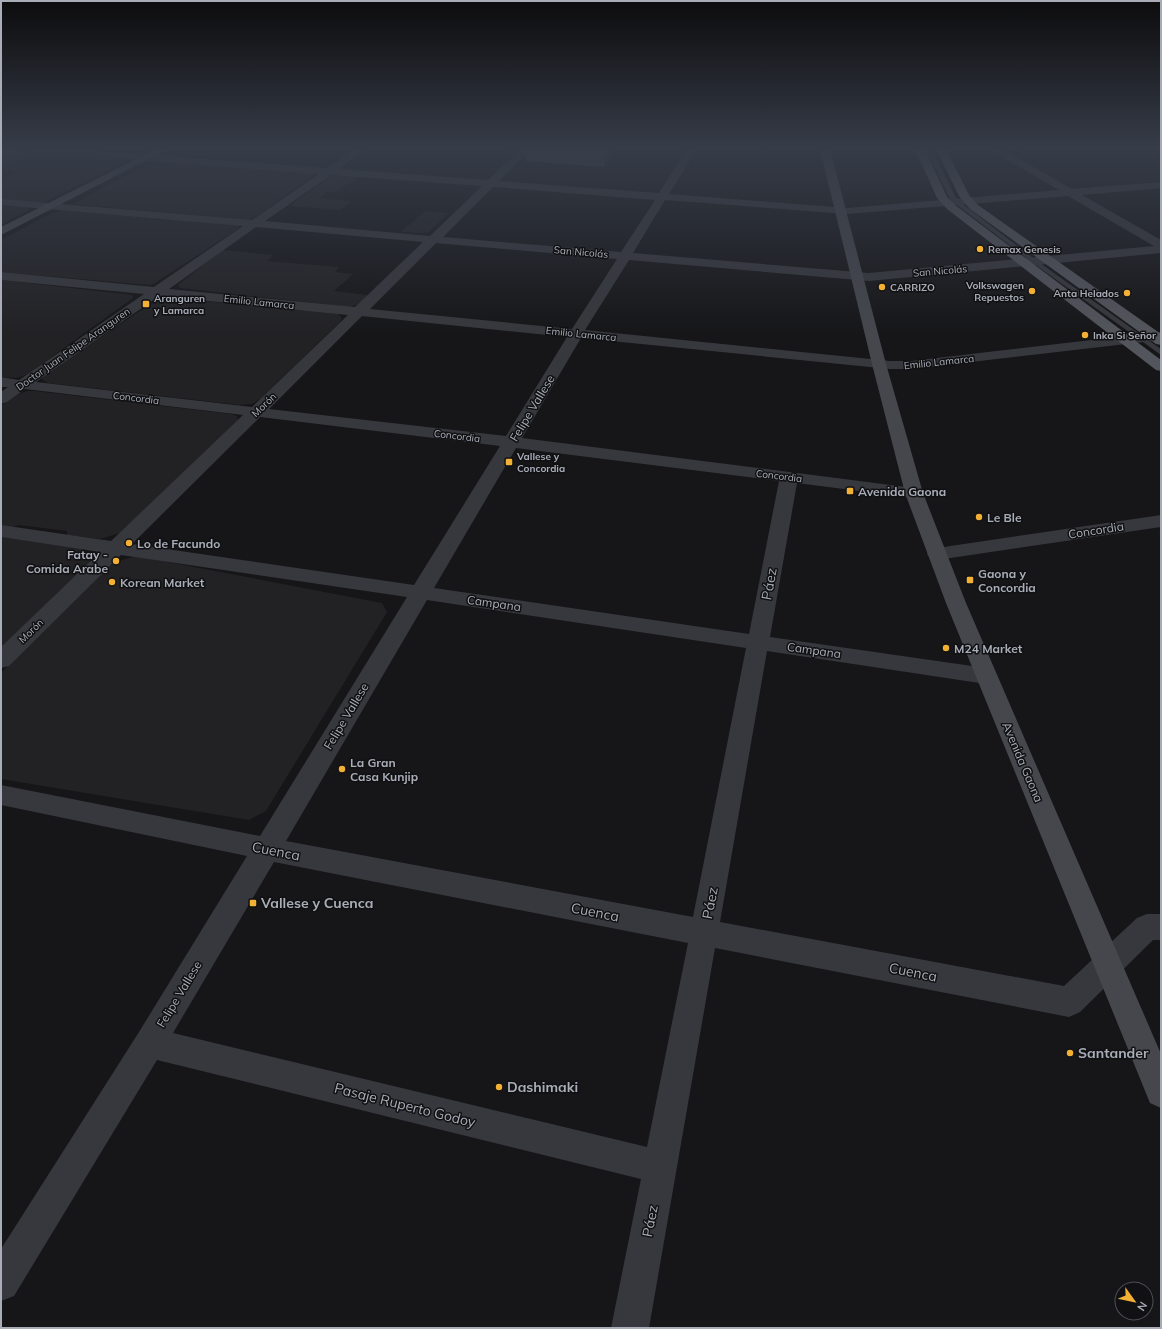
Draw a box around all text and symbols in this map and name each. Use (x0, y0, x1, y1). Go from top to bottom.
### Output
street label: San Nicolás (553, 243, 609, 261)
place label: Remax Genesis (988, 243, 1061, 256)
marker: Remax Genesis (975, 244, 985, 254)
street label: San Nicolás (912, 262, 968, 280)
place label: Volkswagen Repuestos (965, 279, 1024, 304)
place label: CARRIZO (890, 281, 935, 294)
marker: CARRIZO (877, 282, 887, 292)
marker: Volkswagen Repuestos (1027, 286, 1037, 296)
place label: Anta Helados (1054, 287, 1119, 300)
marker: Anta Helados (1122, 288, 1132, 298)
place label: Aranguren y Lamarca (153, 292, 205, 317)
street label: Emilio Lamarca (223, 292, 295, 312)
marker: Aranguren y Lamarca (141, 299, 151, 309)
street label: Doctor Juan Felipe Aranguren (13, 305, 133, 393)
street label: Emilio Lamarca (545, 324, 617, 344)
place label: Inka Si Señor (1093, 329, 1156, 342)
marker: Inka Si Señor (1080, 330, 1090, 340)
street label: Emilio Lamarca (903, 352, 975, 372)
street label: Felipe Vallese (506, 372, 558, 444)
street label: Concordia (112, 389, 160, 407)
street label: Morón (249, 390, 279, 420)
street label: Concordia (433, 427, 481, 445)
place label: Vallese y Concordia (516, 450, 565, 475)
marker: Vallese y Concordia (504, 457, 514, 467)
street label: Concordia (755, 467, 803, 485)
place label: Avenida Gaona (858, 484, 946, 499)
marker: Avenida Gaona (845, 486, 855, 496)
place label: Le Ble (987, 510, 1022, 525)
marker: Le Ble (974, 512, 984, 522)
street label: Concordia (1067, 518, 1125, 542)
place label: Lo de Facundo (137, 536, 220, 551)
marker: Lo de Facundo (124, 538, 134, 548)
place label: Fatay - Comida Arabe (26, 547, 108, 576)
marker: Fatay - Comida Arabe (111, 556, 121, 566)
street label: Páez (757, 566, 781, 602)
place label: Gaona y Concordia (978, 566, 1036, 595)
place label: Korean Market (120, 575, 205, 590)
marker: Gaona y Concordia (965, 575, 975, 585)
marker: Korean Market (107, 577, 117, 587)
street label: Campana (466, 592, 522, 614)
street label: Morón (16, 616, 46, 646)
street label: Campana (786, 639, 842, 661)
place label: M24 Market (954, 641, 1023, 656)
marker: M24 Market (941, 643, 951, 653)
street label: Felipe Vallese (320, 680, 372, 752)
street label: Avenida Gaona (999, 720, 1047, 804)
place label: La Gran Casa Kunjip (350, 755, 418, 784)
marker: La Gran Casa Kunjip (337, 764, 347, 774)
street label: Cuenca (250, 838, 302, 864)
street label: Páez (698, 885, 722, 921)
place label: Vallese y Cuenca (260, 894, 373, 912)
marker: Vallese y Cuenca (248, 898, 258, 908)
street label: Cuenca (569, 899, 621, 925)
street label: Felipe Vallese (153, 958, 205, 1030)
street label: Cuenca (887, 959, 939, 985)
place label: Santander (1078, 1044, 1149, 1062)
marker: Santander (1065, 1048, 1075, 1058)
place label: Dashimaki (507, 1078, 578, 1096)
street label: Pasaje Ruperto Godoy (333, 1079, 478, 1131)
marker: Dashimaki (494, 1082, 504, 1092)
street label: Páez (638, 1203, 662, 1239)
north arrow (1114, 1281, 1154, 1321)
text: N (1134, 1299, 1151, 1314)

